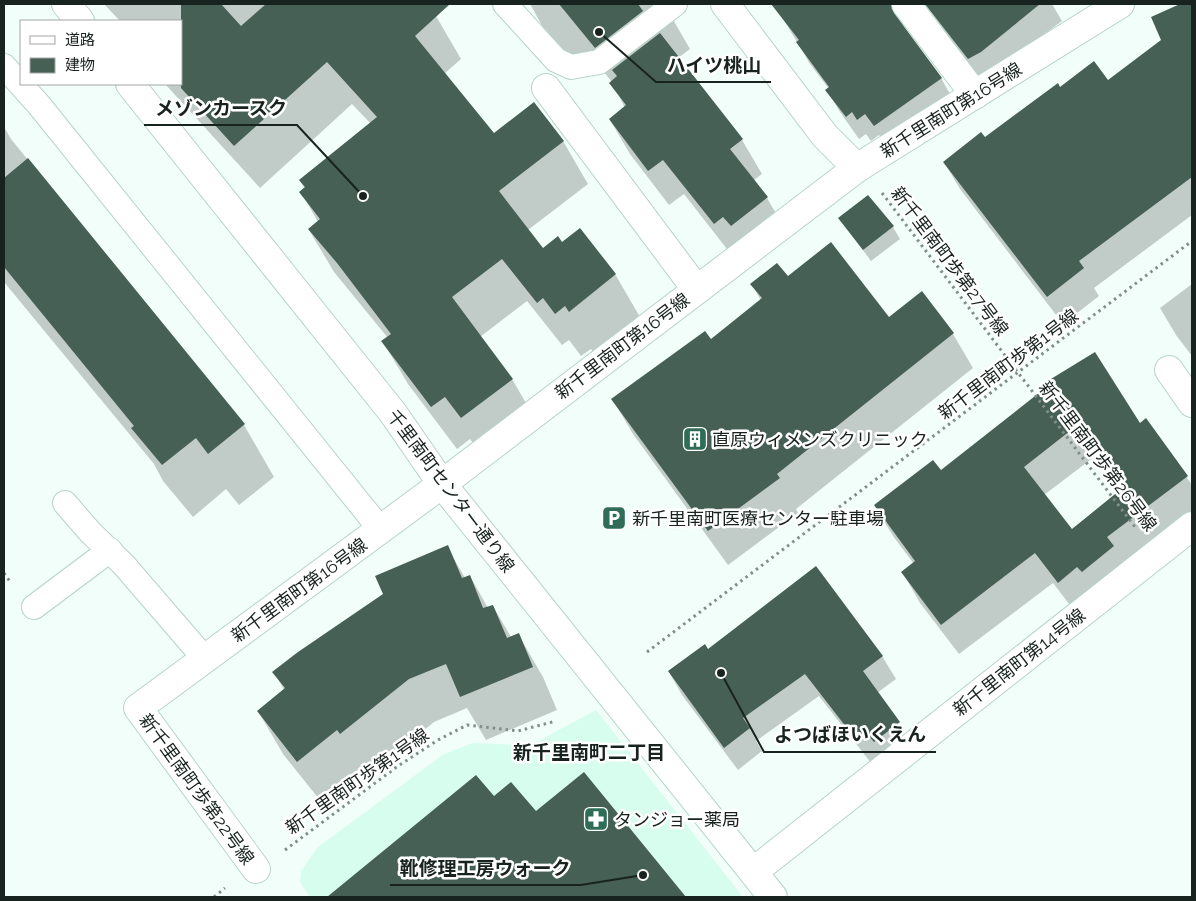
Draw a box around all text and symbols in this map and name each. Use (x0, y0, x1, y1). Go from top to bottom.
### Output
legend (20, 20, 182, 85)
text: 道路 (65, 31, 95, 49)
callout: ハイツ桃山 (656, 48, 771, 82)
text: ハイツ桃山 (667, 54, 761, 76)
text: 建物 (65, 56, 95, 74)
street label: 新千里南町第16号線 (877, 58, 1025, 162)
callout: メゾンカースク (144, 91, 297, 125)
text: メゾンカースク (155, 97, 287, 119)
street label: 新千里南町歩第27号線 (887, 182, 1013, 340)
street label: 新千里南町第16号線 (551, 289, 693, 403)
street label: 新千里南町歩第1号線 (934, 305, 1082, 423)
street label: 新千里南町歩第26号線 (1035, 377, 1161, 535)
street label: 千里南町センター通り線 (383, 406, 519, 576)
building icon: 直原ウィメンズクリニック (682, 426, 708, 452)
place label: 直原ウィメンズクリニック (712, 429, 928, 450)
parking icon: 新千里南町医療センター駐車場 (601, 505, 627, 531)
place label: 新千里南町医療センター駐車場 (632, 508, 884, 529)
street label: 新千里南町第16号線 (227, 534, 371, 646)
street label: 新千里南町第14号線 (949, 604, 1089, 720)
street label: 新千里南町歩第22号線 (135, 710, 259, 868)
callout: よつばほいくえん (764, 718, 936, 752)
text: よつばほいくえん (774, 723, 926, 745)
street label: 新千里南町歩第1号線 (281, 724, 433, 838)
district label: 新千里南町二丁目 (513, 741, 665, 763)
pharmacy icon: タンジョー薬局 (583, 806, 609, 832)
place label: タンジョー薬局 (614, 809, 740, 830)
callout: 靴修理工房ウォーク (390, 851, 581, 885)
text: 靴修理工房ウォーク (399, 857, 571, 879)

